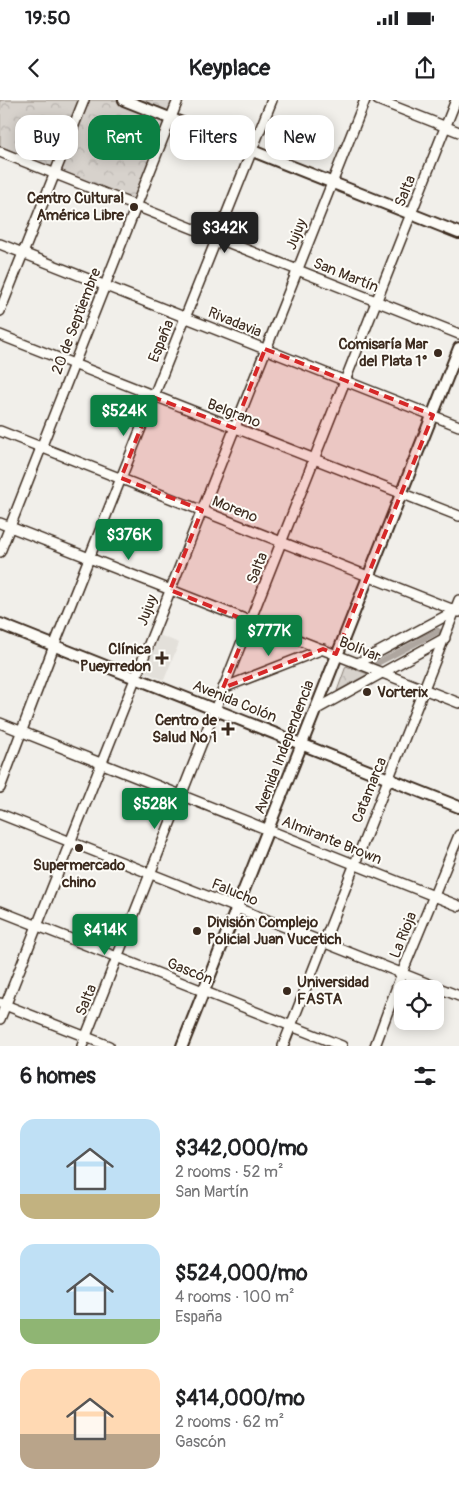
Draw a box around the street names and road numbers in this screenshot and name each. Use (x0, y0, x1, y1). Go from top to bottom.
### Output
street label: Salta (391, 173, 420, 210)
street label: Jujuy (282, 215, 311, 253)
street label: San Martín (310, 254, 381, 297)
street label: 20 de Septiembre (47, 265, 106, 377)
street label: Rivadavia (205, 303, 264, 342)
street label: España (144, 317, 179, 365)
street label: Belgrano (204, 395, 263, 432)
street label: Moreno (209, 492, 261, 527)
street label: Salta (243, 550, 272, 587)
street label: Jujuy (133, 591, 162, 628)
street label: Bolívar (336, 633, 384, 667)
street label: Avenida Colón (190, 676, 280, 727)
street label: Avenida Independencia (250, 677, 319, 817)
street label: Catamarca (348, 755, 391, 826)
street label: Almirante Brown (279, 812, 385, 869)
street label: Falucho (209, 874, 261, 910)
street label: La Rioja (386, 909, 421, 961)
street label: Gascón (164, 954, 216, 989)
street label: Salta (72, 982, 101, 1019)

